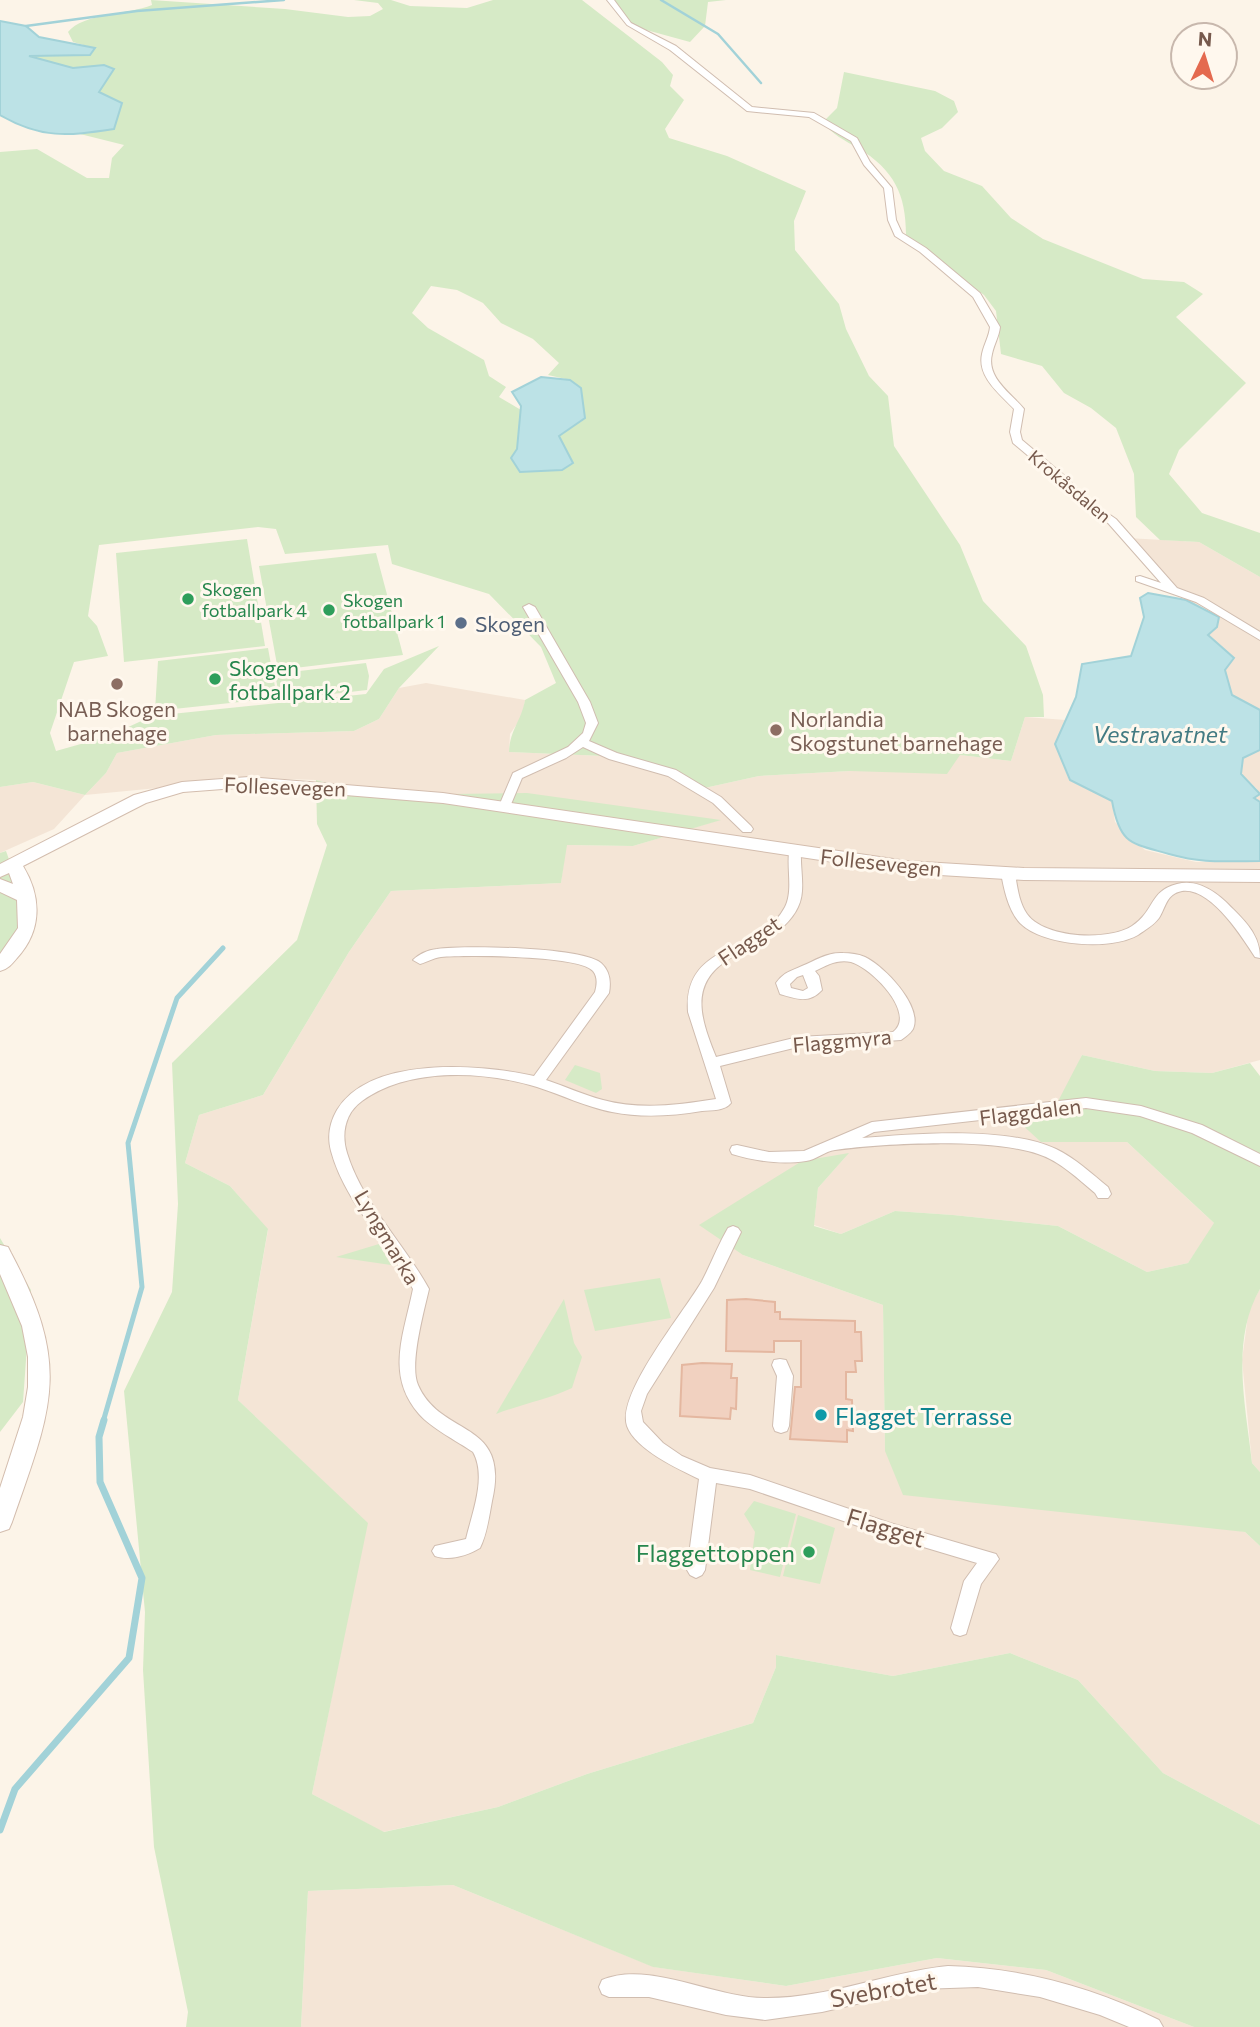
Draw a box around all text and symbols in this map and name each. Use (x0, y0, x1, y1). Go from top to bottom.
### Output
north arrow (1169, 21, 1239, 91)
text: N (1197, 27, 1213, 51)
street label: Krokåsdalen (1024, 445, 1116, 527)
place label: Skogen fotballpark 4 (202, 578, 307, 621)
place label: Skogen fotballpark 1 (343, 589, 445, 632)
marker: Skogen fotballpark 4 (180, 591, 196, 607)
marker: Skogen fotballpark 1 (321, 602, 337, 618)
place label: Skogen (475, 611, 545, 636)
marker: Skogen (453, 615, 469, 631)
place label: Skogen fotballpark 2 (229, 655, 351, 704)
marker: Skogen fotballpark 2 (207, 671, 223, 687)
marker: NAB Skogen barnehage (109, 676, 125, 692)
place label: NAB Skogen barnehage (58, 696, 176, 745)
place label: Norlandia Skogstunet barnehage (790, 706, 1003, 755)
water label: Vestravatnet (1093, 720, 1228, 748)
marker: Norlandia Skogstunet barnehage (768, 722, 784, 738)
street label: Follesevegen (224, 771, 346, 801)
street label: Follesevegen (819, 843, 943, 881)
street label: Flagget (713, 910, 785, 970)
street label: Flaggmyra (791, 1023, 893, 1057)
street label: Flaggdalen (978, 1092, 1082, 1130)
street label: Lyngmarka (350, 1185, 426, 1289)
place label: Flagget Terrasse (835, 1401, 1012, 1430)
marker: Flagget Terrasse (813, 1407, 829, 1423)
street label: Flagget (843, 1501, 929, 1553)
place label: Flaggettoppen (636, 1538, 795, 1567)
marker: Flaggettoppen (801, 1544, 817, 1560)
street label: Svebrotet (827, 1965, 939, 2013)

